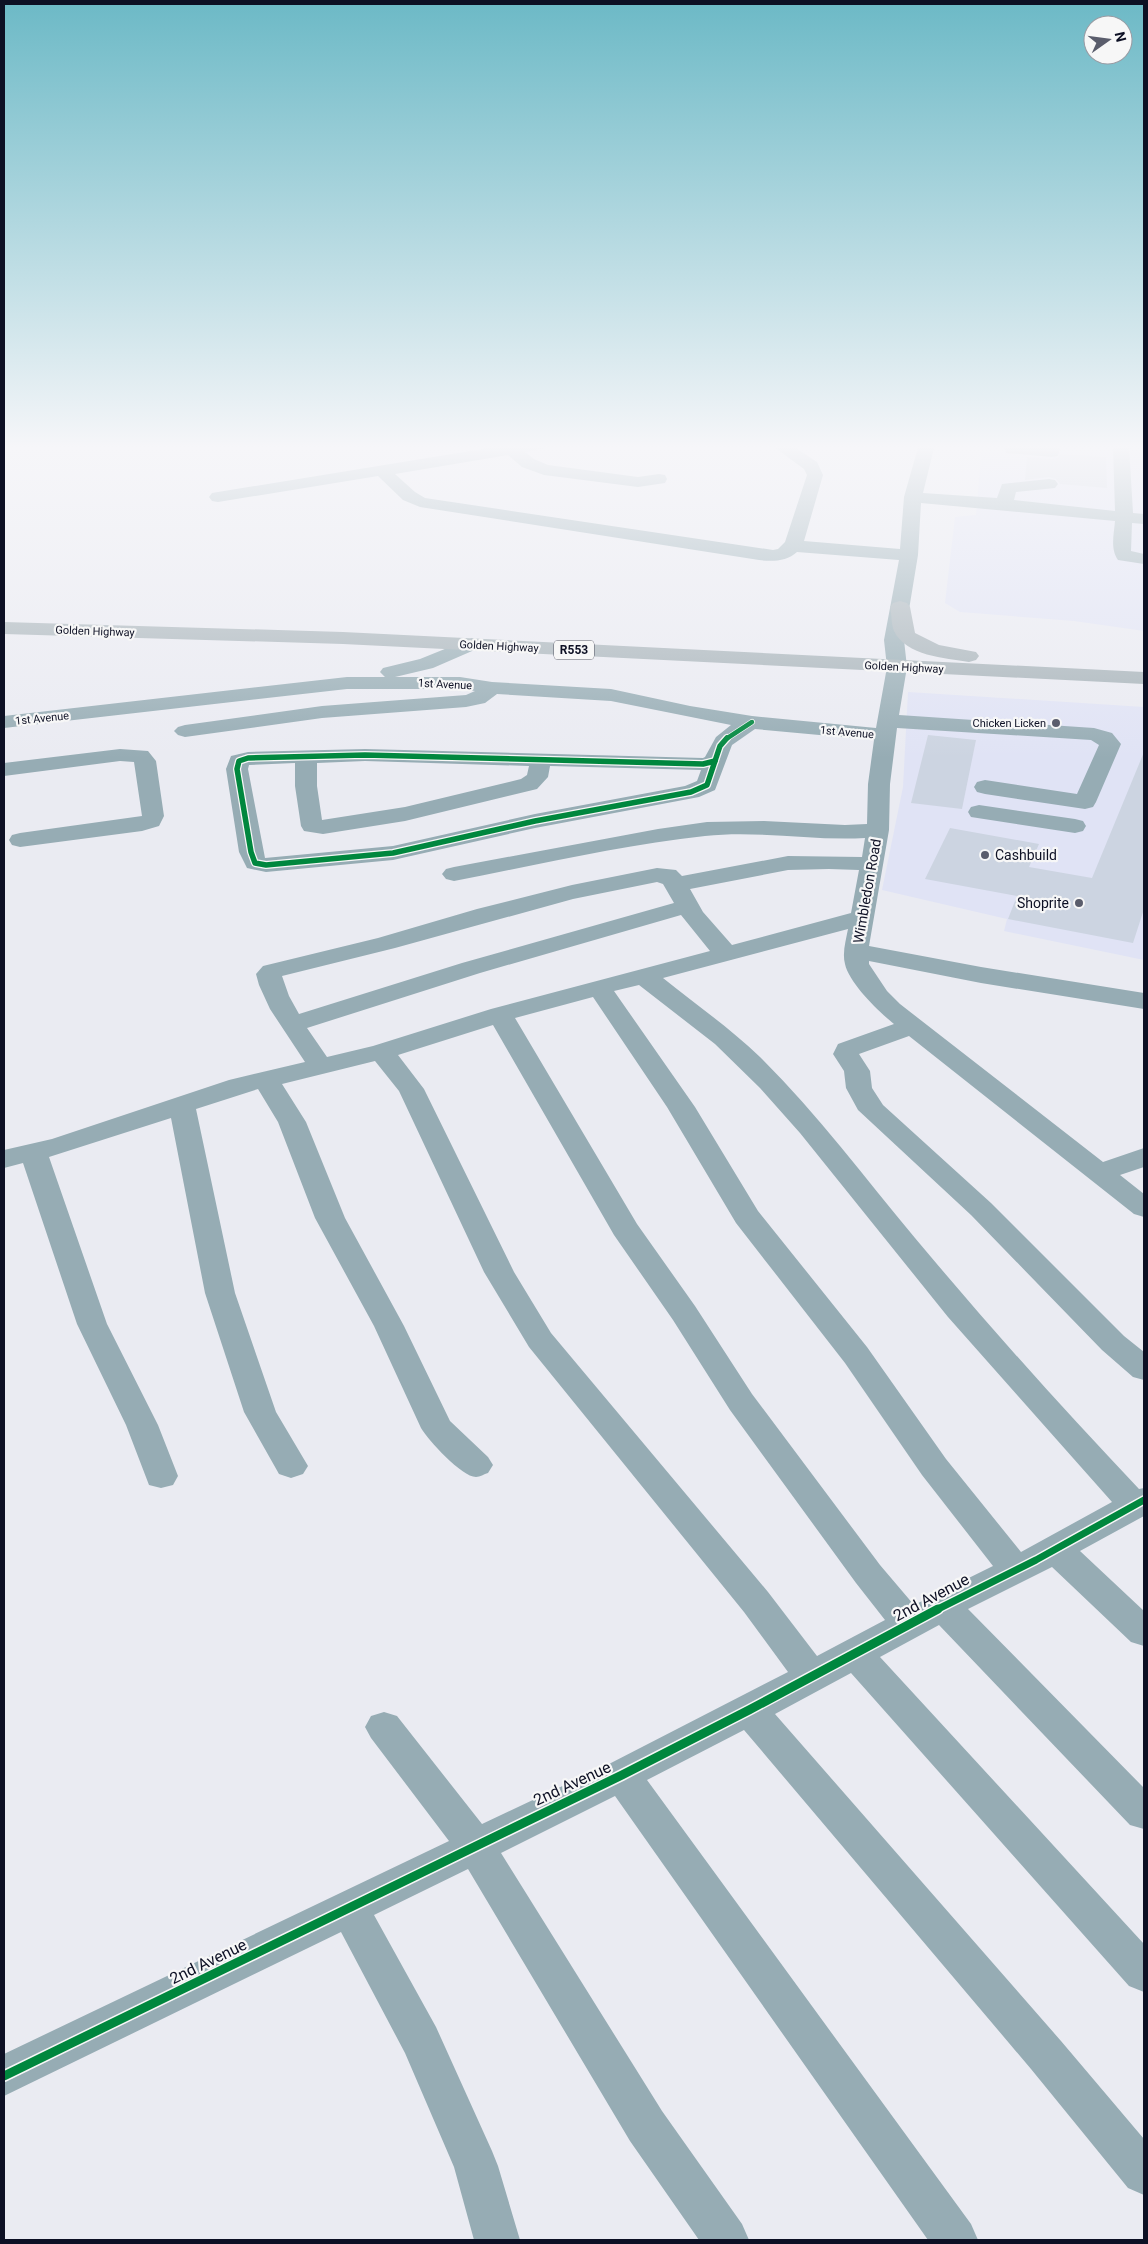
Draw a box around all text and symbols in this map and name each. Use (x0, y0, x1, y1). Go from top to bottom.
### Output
north arrow (1083, 15, 1133, 65)
text: N (1112, 30, 1130, 44)
street label: Golden Highway (55, 624, 136, 639)
street label: Golden Highway (459, 638, 540, 655)
road number: R553 (554, 640, 594, 660)
street label: Golden Highway (864, 659, 945, 676)
street label: 1st Avenue (418, 677, 473, 692)
street label: 1st Avenue (14, 709, 70, 728)
place label: Chicken Licken (973, 717, 1046, 730)
marker: Chicken Licken (1050, 717, 1062, 729)
street label: 1st Avenue (819, 724, 875, 741)
street label: Wimbledon Road (850, 837, 884, 945)
place label: Cashbuild (995, 847, 1057, 863)
marker: Cashbuild (979, 849, 991, 861)
place label: Shoprite (1017, 895, 1069, 911)
marker: Shoprite (1073, 897, 1085, 909)
street label: 2nd Avenue (890, 1570, 972, 1625)
street label: 2nd Avenue (531, 1757, 614, 1810)
street label: 2nd Avenue (167, 1935, 250, 1988)

